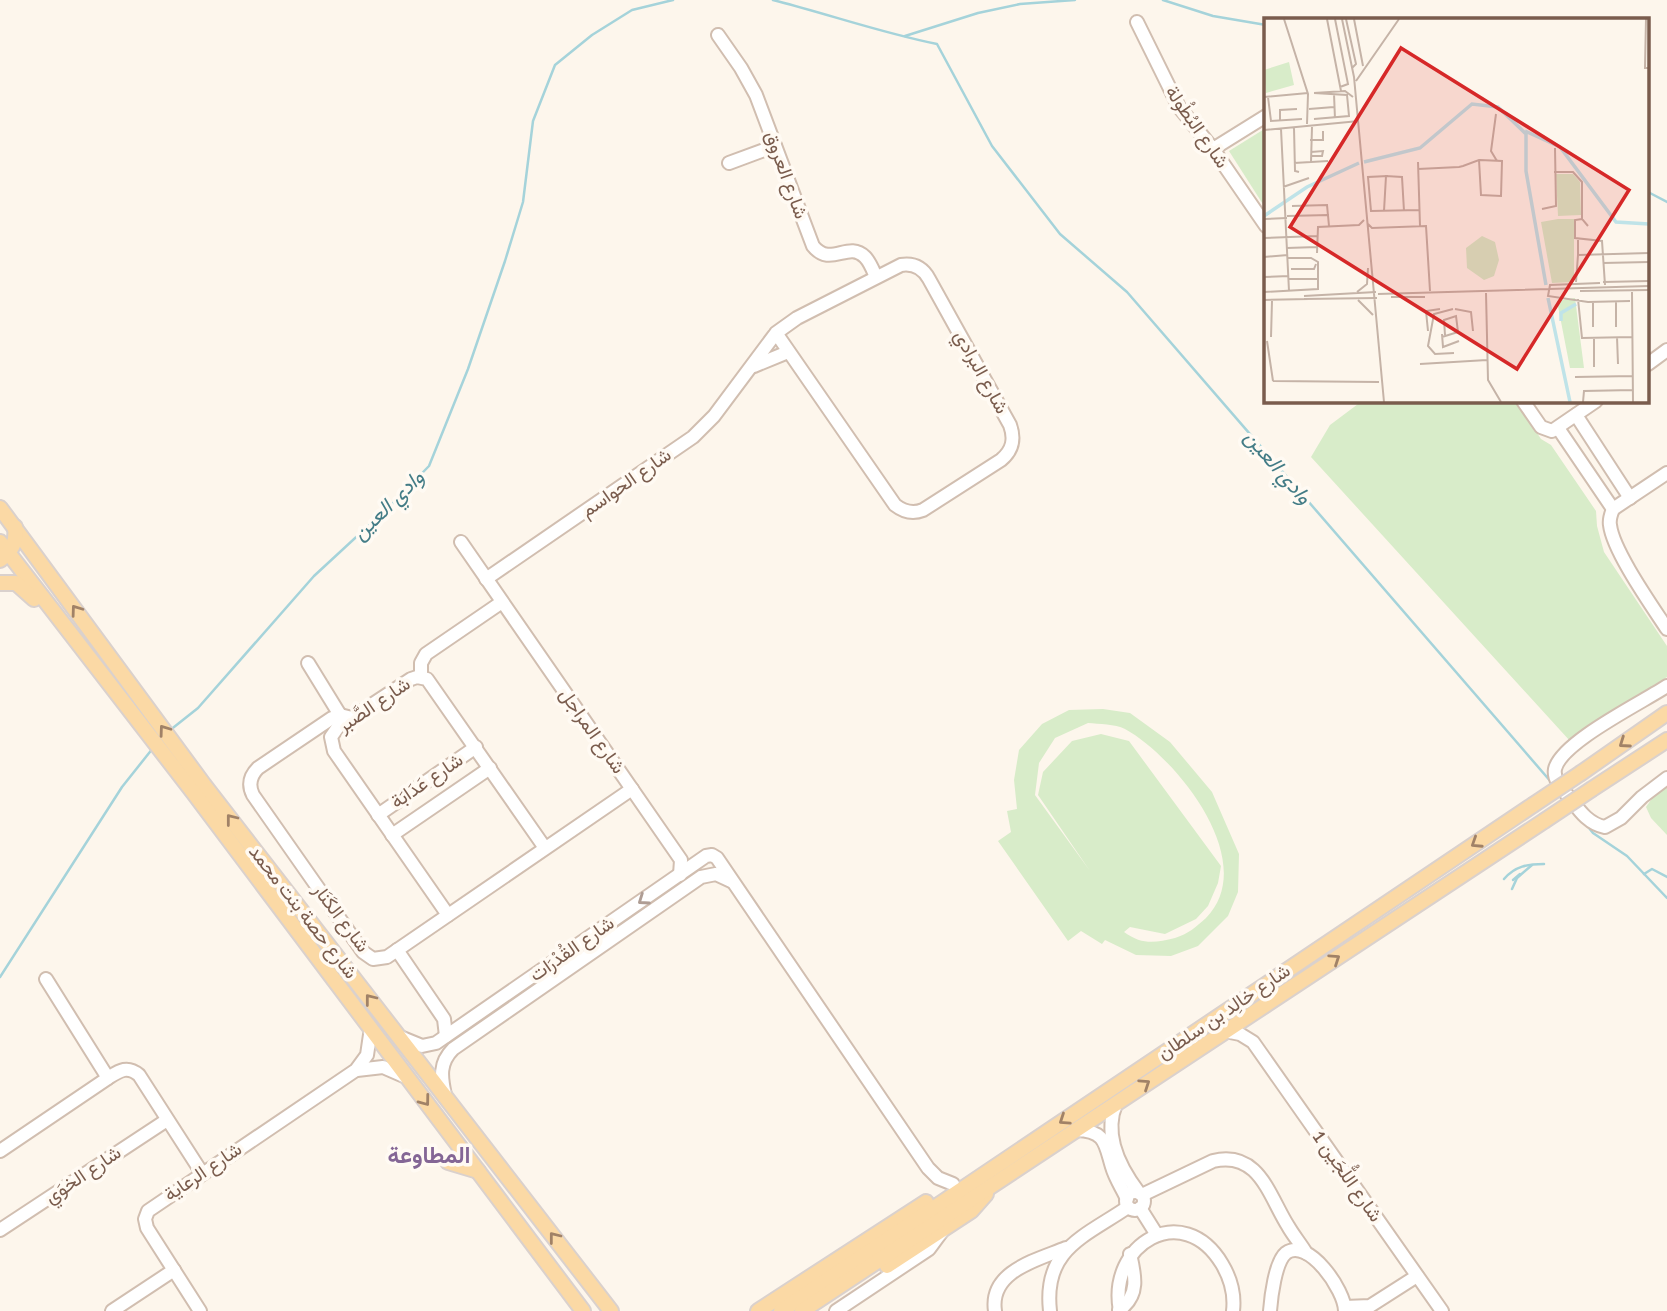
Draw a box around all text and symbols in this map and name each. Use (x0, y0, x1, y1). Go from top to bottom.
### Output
inset map (1264, 18, 1650, 402)
street label: شارع البُطُولة (1160, 81, 1234, 173)
street label: شارع العروق (759, 128, 813, 222)
street label: شارع البرادي (946, 326, 1014, 419)
water label: وادي العين (1236, 424, 1318, 513)
street label: شارع الحواسم (576, 443, 676, 523)
water label: وادي العين (347, 464, 433, 549)
one-way arrow (72, 605, 84, 618)
street label: شارع الصَّبر (332, 672, 415, 739)
street label: شارع المراجل (554, 684, 630, 778)
one-way arrow (160, 725, 172, 738)
one-way arrow (1619, 735, 1632, 747)
street label: شارع عَدَابَة (386, 748, 468, 814)
one-way arrow (226, 815, 239, 827)
one-way arrow (1471, 834, 1484, 847)
street label: شارع حصة بنت محمد (243, 840, 363, 984)
street label: شارع الكَنَار (307, 878, 375, 957)
one-way arrow (638, 892, 651, 904)
street label: شارع القُدْرَات (525, 911, 619, 987)
one-way arrow (1327, 954, 1340, 967)
street label: شارع خالِد بن سلطان (1153, 959, 1295, 1065)
one-way arrow (366, 994, 379, 1007)
one-way arrow (1137, 1080, 1150, 1093)
one-way arrow (417, 1093, 430, 1106)
one-way arrow (1059, 1112, 1072, 1124)
street label: شارع اللُّجَين 1 (1306, 1123, 1391, 1227)
street label: شارع الرعاية (159, 1137, 247, 1207)
street label: شارع الخوَي (40, 1141, 127, 1212)
district label: المطاوعة (387, 1141, 471, 1170)
one-way arrow (550, 1233, 563, 1245)

